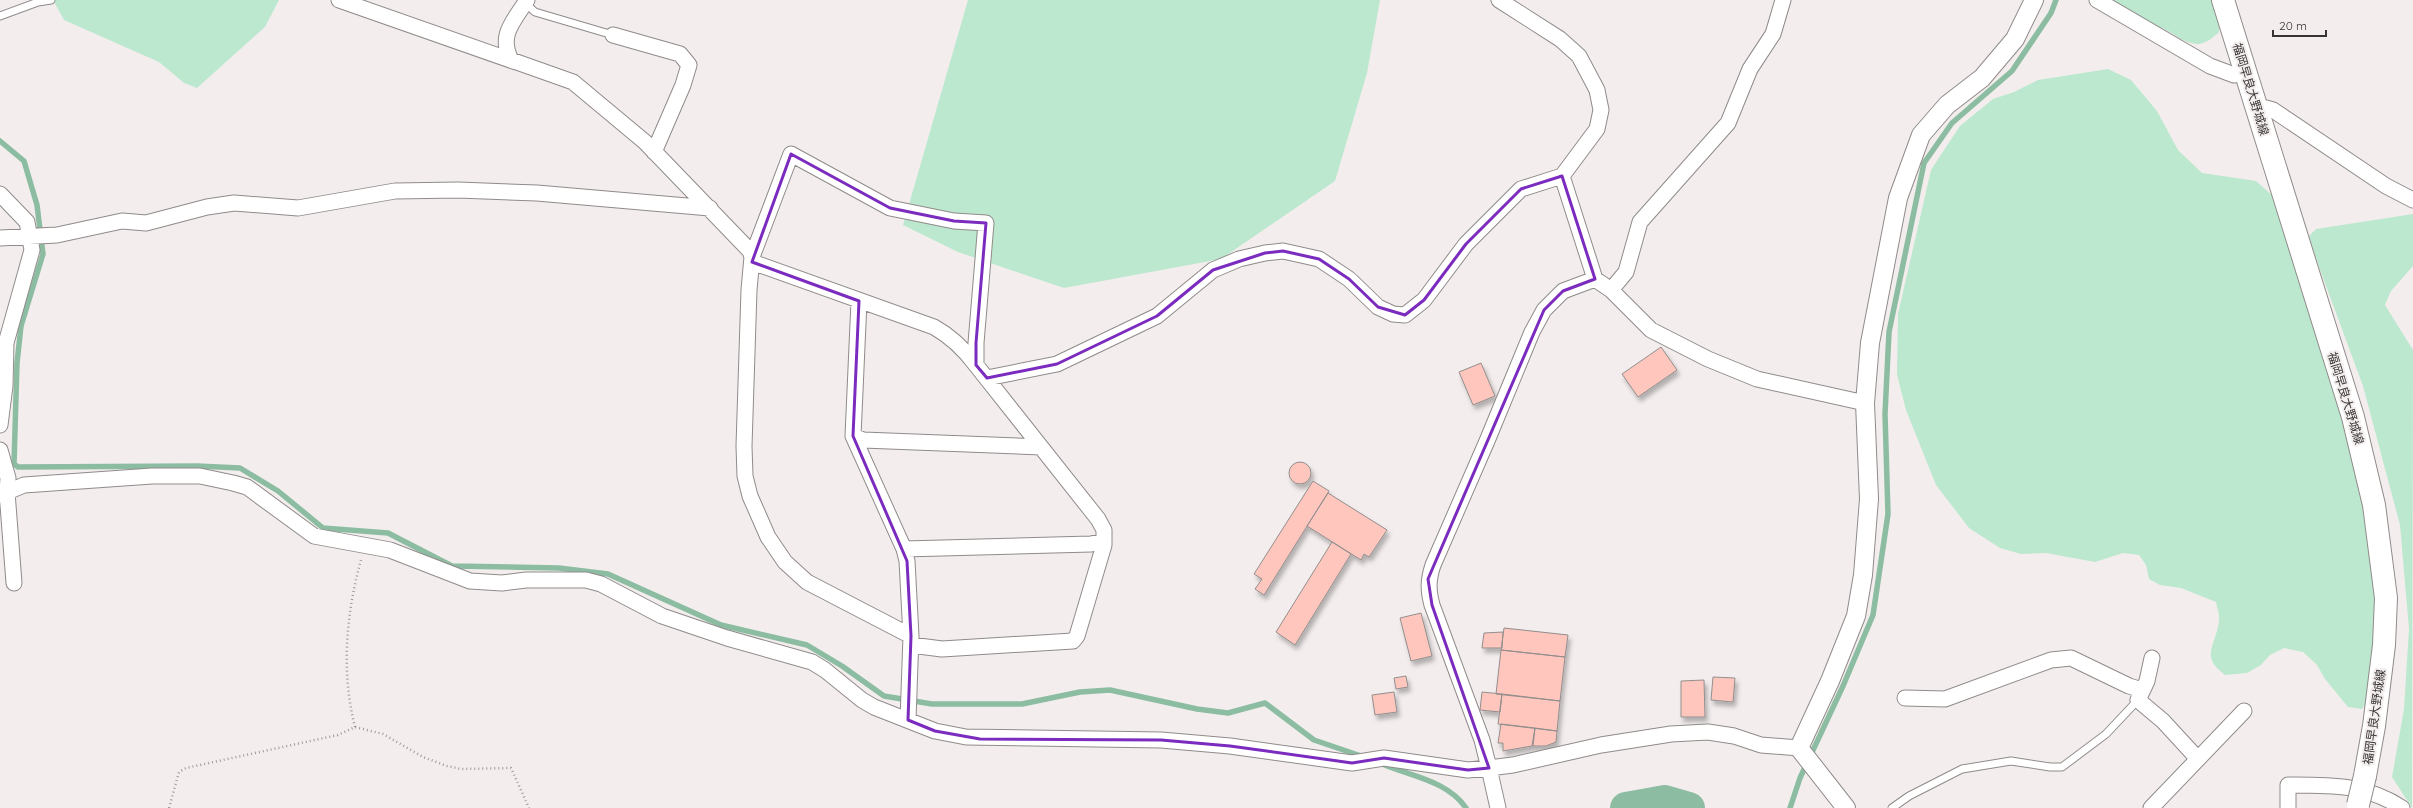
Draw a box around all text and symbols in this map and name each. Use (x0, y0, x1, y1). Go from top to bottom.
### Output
scale bar (2273, 12, 2326, 38)
text: 20 m (2279, 18, 2307, 33)
street label: 福岡早良大野城線 (2230, 41, 2272, 137)
street label: 福岡早良大野城線 (2325, 350, 2367, 446)
street label: 福岡早良大野城線 (2360, 668, 2388, 766)

